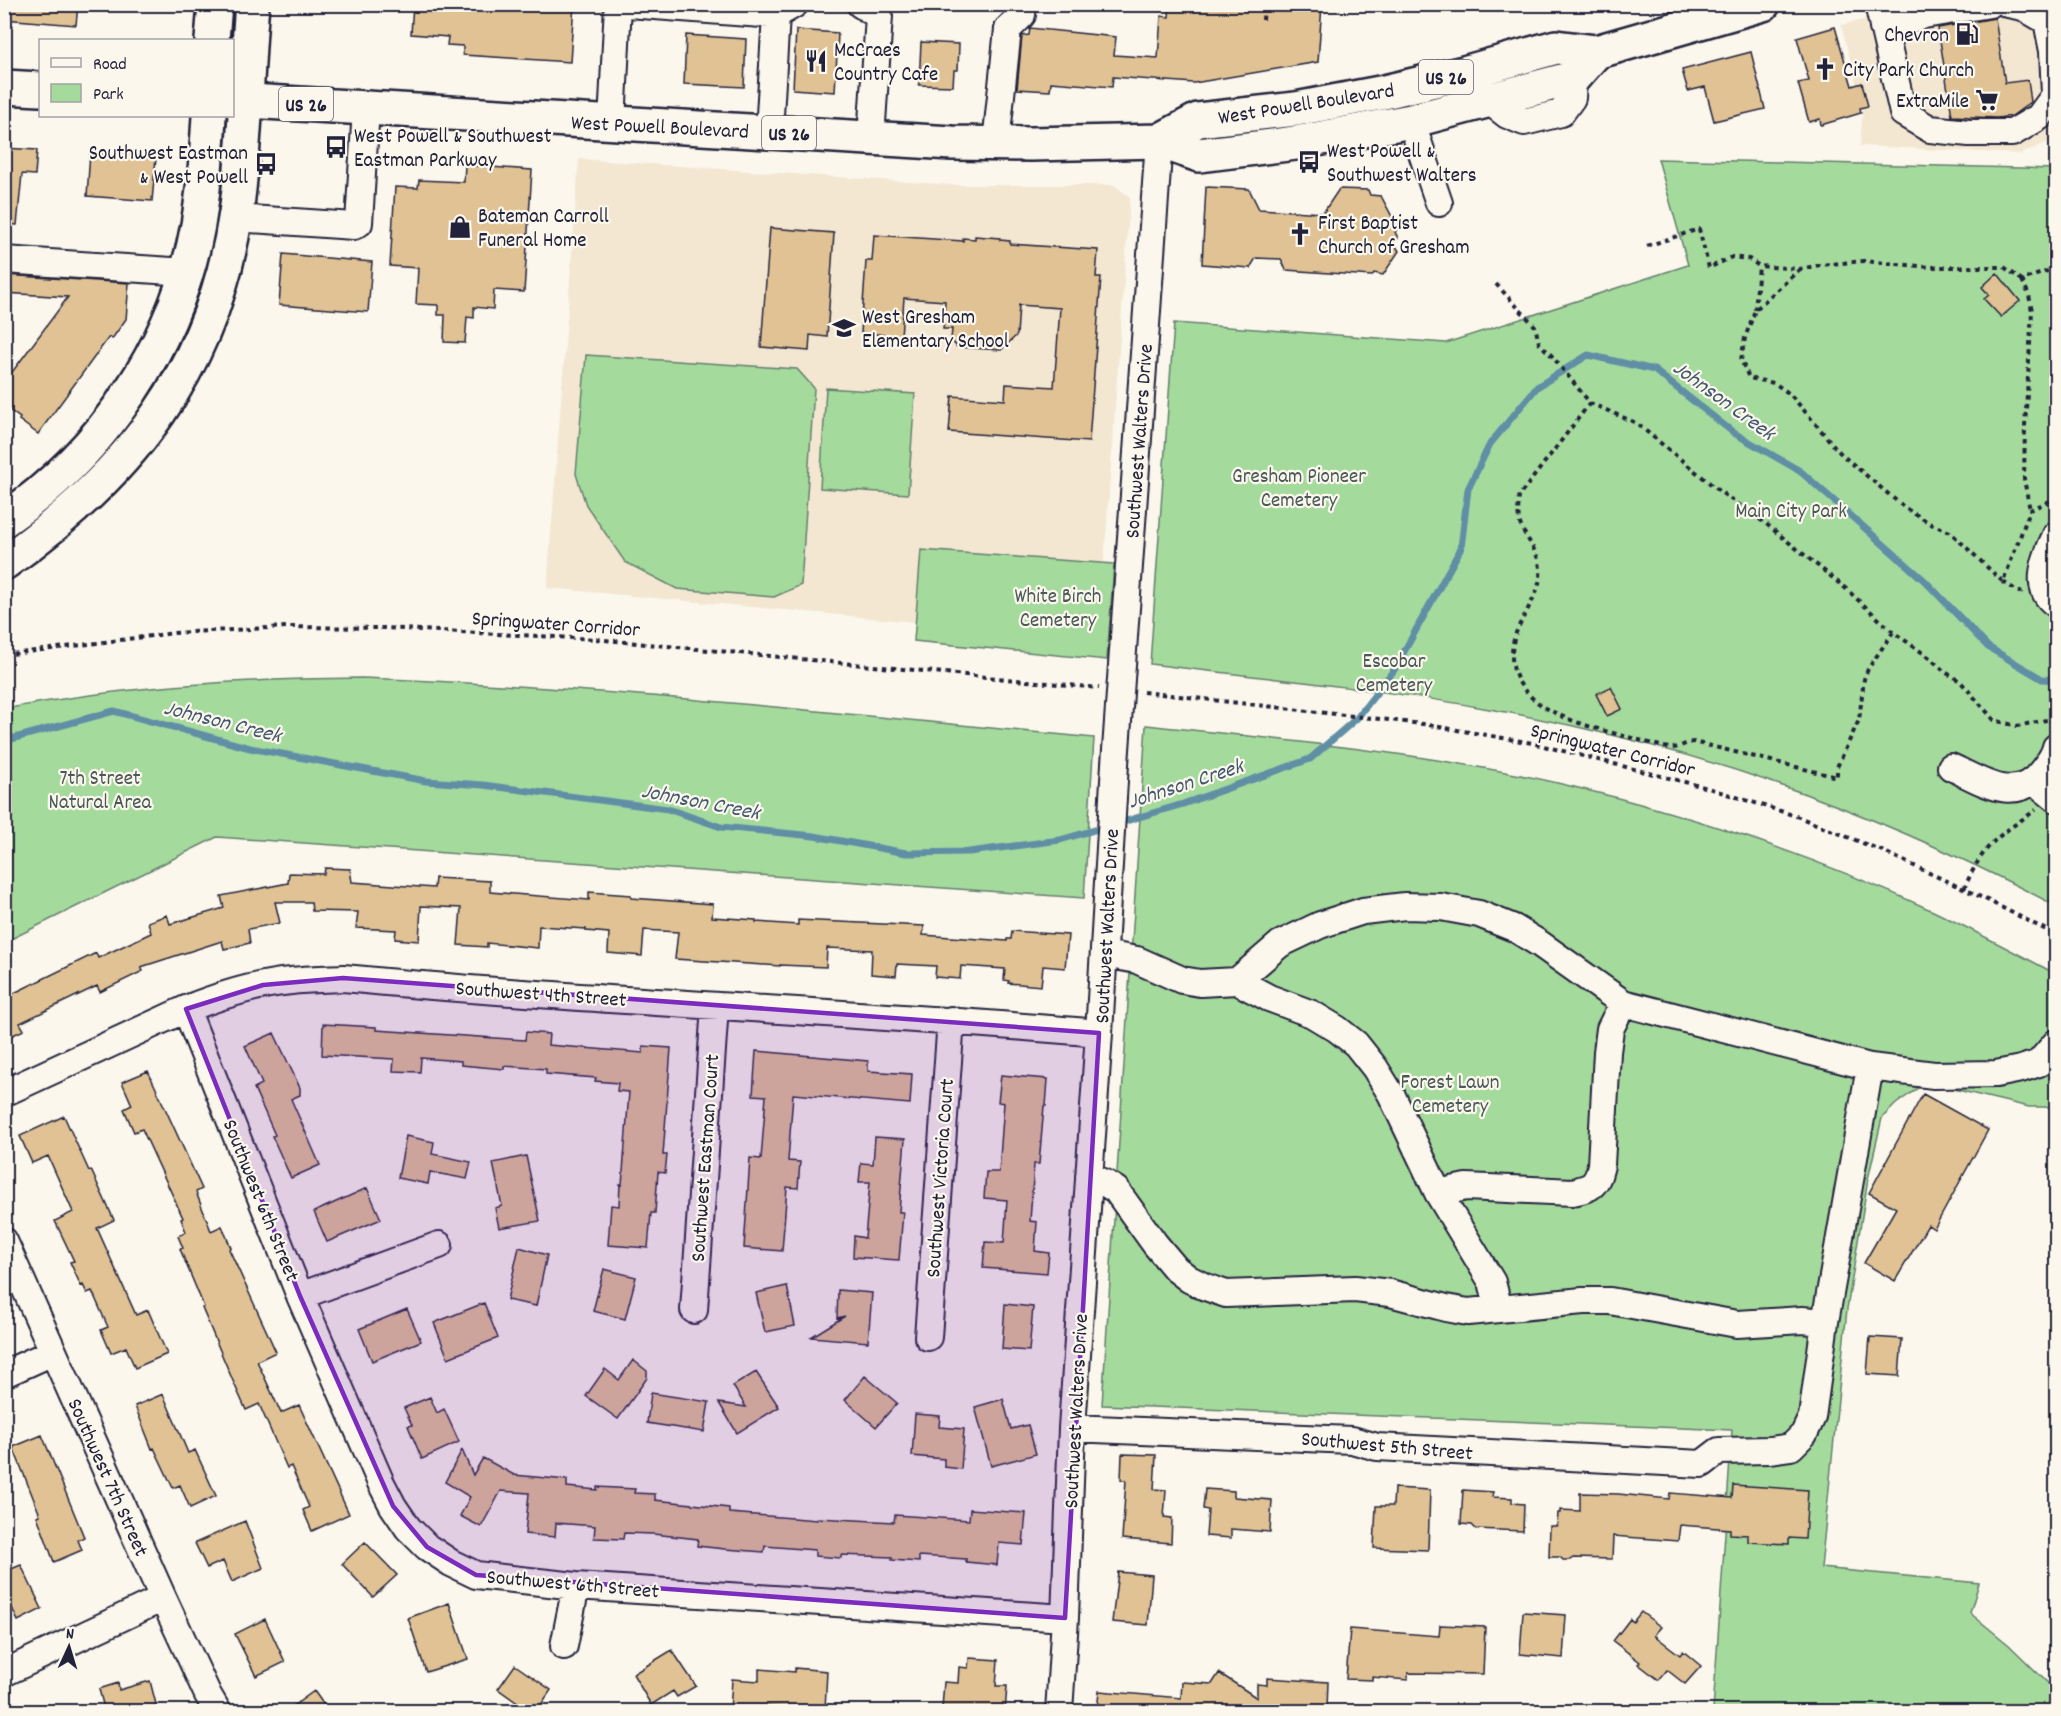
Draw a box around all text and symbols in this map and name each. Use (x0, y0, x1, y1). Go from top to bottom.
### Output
fuel station icon: Chevron (1954, 21, 1980, 47)
place label: Chevron (1884, 22, 1949, 52)
place label: McCraes Country Cafe (834, 37, 938, 91)
legend (39, 39, 234, 117)
restaurant icon: McCraes Country Cafe (803, 48, 829, 74)
text: Road (93, 53, 127, 78)
church icon: City Park Church (1812, 56, 1838, 82)
place label: City Park Church (1843, 57, 1974, 87)
road number: US 26 (1419, 60, 1473, 94)
street label: West Powell Boulevard (1216, 77, 1397, 135)
text: Park (93, 83, 124, 108)
road number: US 26 (279, 87, 333, 121)
supermarket icon: ExtraMile (1974, 87, 2000, 113)
place label: ExtraMile (1896, 88, 1969, 118)
street label: West Powell Boulevard (570, 109, 749, 149)
road number: US 26 (762, 116, 816, 150)
place label: West Powell & Southwest Eastman Parkway (354, 123, 552, 177)
bus stop icon: West Powell & Southwest Eastman Parkway (323, 134, 349, 160)
place label: West Powell & Southwest Walters (1327, 138, 1477, 192)
place label: Southwest Eastman & West Powell (89, 140, 248, 194)
bus stop icon: West Powell & Southwest Walters (1296, 149, 1322, 175)
bus stop icon: Southwest Eastman & West Powell (253, 151, 279, 177)
place label: Bateman Carroll Funeral Home (478, 203, 609, 257)
place label: First Baptist Church of Gresham (1318, 210, 1470, 264)
shop icon: Bateman Carroll Funeral Home (447, 214, 473, 240)
church icon: First Baptist Church of Gresham (1287, 221, 1313, 247)
place label: West Gresham Elementary School (862, 304, 1009, 358)
school or university icon: West Gresham Elementary School (831, 315, 857, 341)
street label: Southwest Walters Drive (1119, 343, 1163, 540)
water label: Johnson Creek (1665, 354, 1782, 451)
park label: Gresham Pioneer Cemetery (1232, 463, 1366, 517)
park label: Main City Park (1735, 498, 1847, 528)
park label: White Birch Cemetery (1015, 583, 1101, 637)
street label: Springwater Corridor (471, 605, 641, 647)
park label: Escobar Cemetery (1356, 648, 1433, 702)
water label: Johnson Creek (160, 694, 286, 753)
street label: Springwater Corridor (1527, 717, 1698, 787)
water label: Johnson Creek (1124, 751, 1250, 819)
park label: 7th Street Natural Area (49, 765, 153, 819)
water label: Johnson Creek (639, 777, 764, 830)
street label: Southwest Walters Drive (1089, 828, 1129, 1024)
street label: Southwest 4th Street (454, 975, 627, 1017)
street label: Southwest Eastman Court (685, 1053, 729, 1263)
park label: Forest Lawn Cemetery (1401, 1069, 1499, 1123)
street label: Southwest Victoria Court (920, 1078, 964, 1279)
street label: Southwest 6th Street (213, 1115, 306, 1287)
street label: Southwest Walters Drive (1058, 1313, 1098, 1509)
street label: Southwest 7th Street (58, 1394, 155, 1562)
street label: Southwest 5th Street (1300, 1426, 1474, 1470)
street label: Southwest 6th Street (485, 1564, 660, 1608)
north arrow (39, 1617, 99, 1677)
text: N (65, 1623, 75, 1646)

